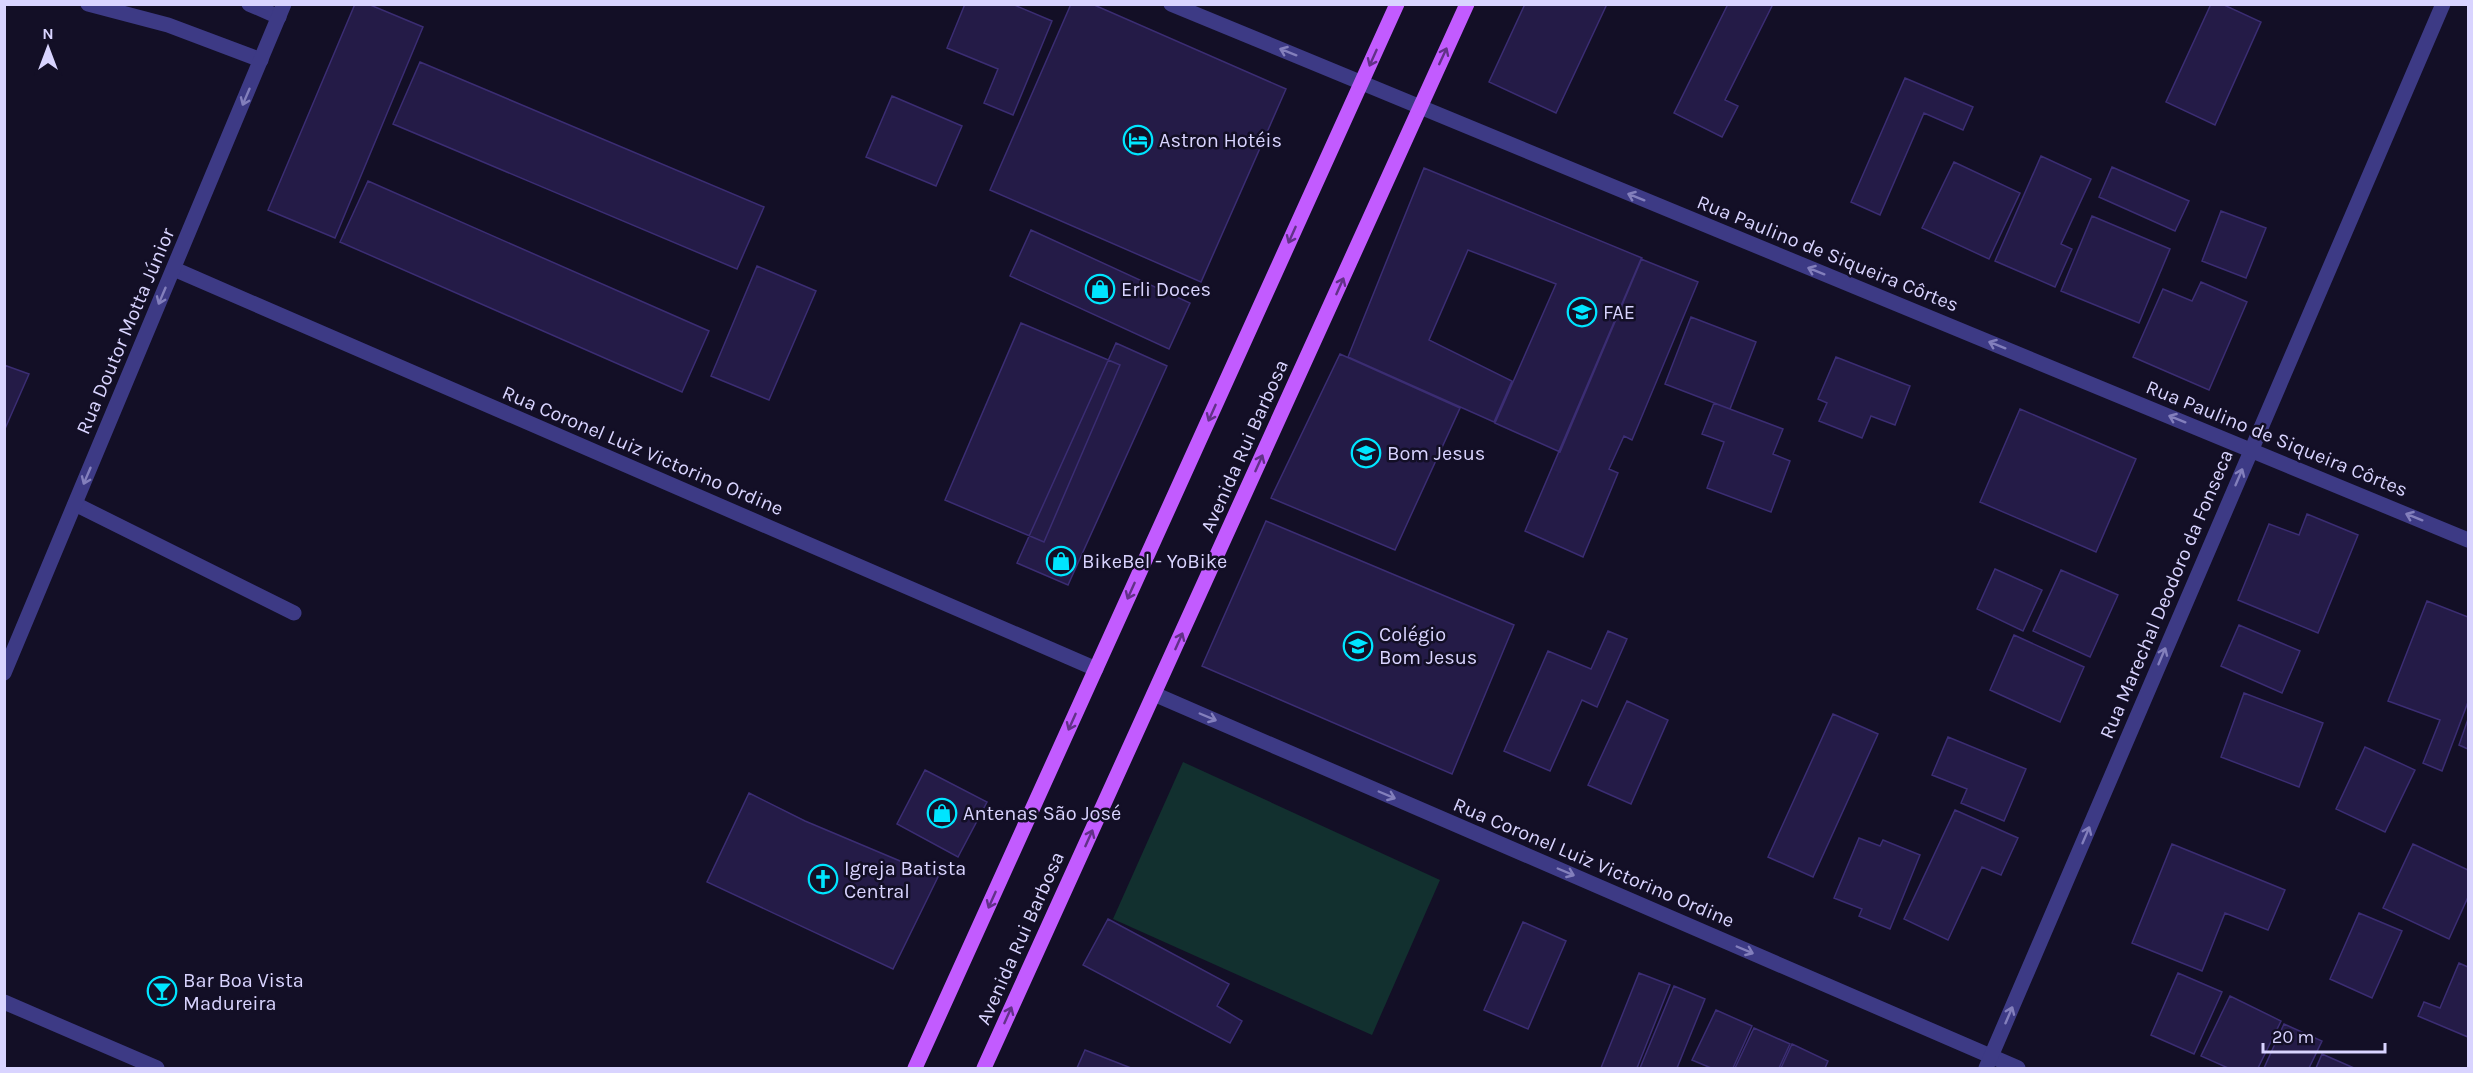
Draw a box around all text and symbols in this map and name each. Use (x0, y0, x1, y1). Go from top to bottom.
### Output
north arrow (18, 18, 78, 78)
text: N (42, 24, 54, 43)
one-way arrow (1279, 46, 1297, 57)
one-way arrow (1438, 47, 1450, 65)
one-way arrow (1366, 48, 1378, 66)
one-way arrow (240, 88, 251, 106)
hotel icon: Astron Hotéis (1122, 124, 1154, 156)
place label: Astron Hotéis (1159, 129, 1282, 152)
street label: Rua Paulino de Siqueira Côrtes (1694, 190, 1962, 317)
one-way arrow (1627, 191, 1646, 202)
street label: Rua Doutor Motta Júnior (72, 224, 180, 438)
one-way arrow (1286, 226, 1297, 244)
one-way arrow (1808, 265, 1826, 276)
shop icon: Erli Doces (1084, 273, 1116, 305)
one-way arrow (1334, 277, 1346, 295)
place label: Erli Doces (1121, 278, 1211, 301)
one-way arrow (156, 287, 167, 305)
school or university icon: FAE (1566, 296, 1598, 328)
place label: FAE (1603, 301, 1635, 324)
one-way arrow (1988, 339, 2006, 350)
street label: Avenida Rui Barbosa (1196, 356, 1293, 536)
street label: Rua Paulino de Siqueira Côrtes (2143, 375, 2411, 502)
street label: Rua Coronel Luiz Victorino Ordine (499, 381, 787, 520)
one-way arrow (1205, 404, 1217, 422)
one-way arrow (2168, 413, 2187, 424)
school or university icon: Bom Jesus (1350, 437, 1382, 469)
place label: Bom Jesus (1387, 442, 1485, 465)
street label: Rua Marechal Deodoro da Fonseca (2095, 446, 2238, 742)
one-way arrow (1254, 455, 1266, 473)
one-way arrow (81, 467, 92, 485)
one-way arrow (2234, 468, 2245, 486)
one-way arrow (2406, 511, 2424, 522)
shop icon: BikeBel - YoBike (1045, 545, 1077, 577)
place label: BikeBel - YoBike (1082, 550, 1227, 573)
one-way arrow (1125, 581, 1137, 599)
place label: Colégio Bom Jesus (1379, 623, 1477, 669)
school or university icon: Colégio Bom Jesus (1342, 630, 1374, 662)
one-way arrow (1173, 632, 1185, 650)
one-way arrow (2157, 647, 2168, 666)
one-way arrow (1198, 712, 1217, 723)
one-way arrow (1066, 713, 1077, 731)
one-way arrow (1377, 790, 1396, 801)
street label: Rua Coronel Luiz Victorino Ordine (1450, 793, 1738, 932)
shop icon: Antenas São José (926, 797, 958, 829)
place label: Antenas São José (963, 802, 1121, 825)
one-way arrow (2080, 827, 2092, 845)
one-way arrow (1083, 829, 1095, 847)
street label: Avenida Rui Barbosa (972, 848, 1069, 1028)
place label: Igreja Batista Central (844, 857, 966, 903)
church icon: Igreja Batista Central (807, 863, 839, 895)
one-way arrow (1556, 867, 1574, 879)
one-way arrow (985, 891, 996, 909)
one-way arrow (1735, 945, 1753, 956)
place label: Bar Boa Vista Madureira (183, 969, 304, 1015)
bar icon: Bar Boa Vista Madureira (146, 975, 178, 1007)
one-way arrow (2004, 1006, 2015, 1024)
one-way arrow (1003, 1007, 1014, 1025)
scale bar (2263, 1016, 2384, 1054)
text: 20 m (2272, 1026, 2314, 1048)

